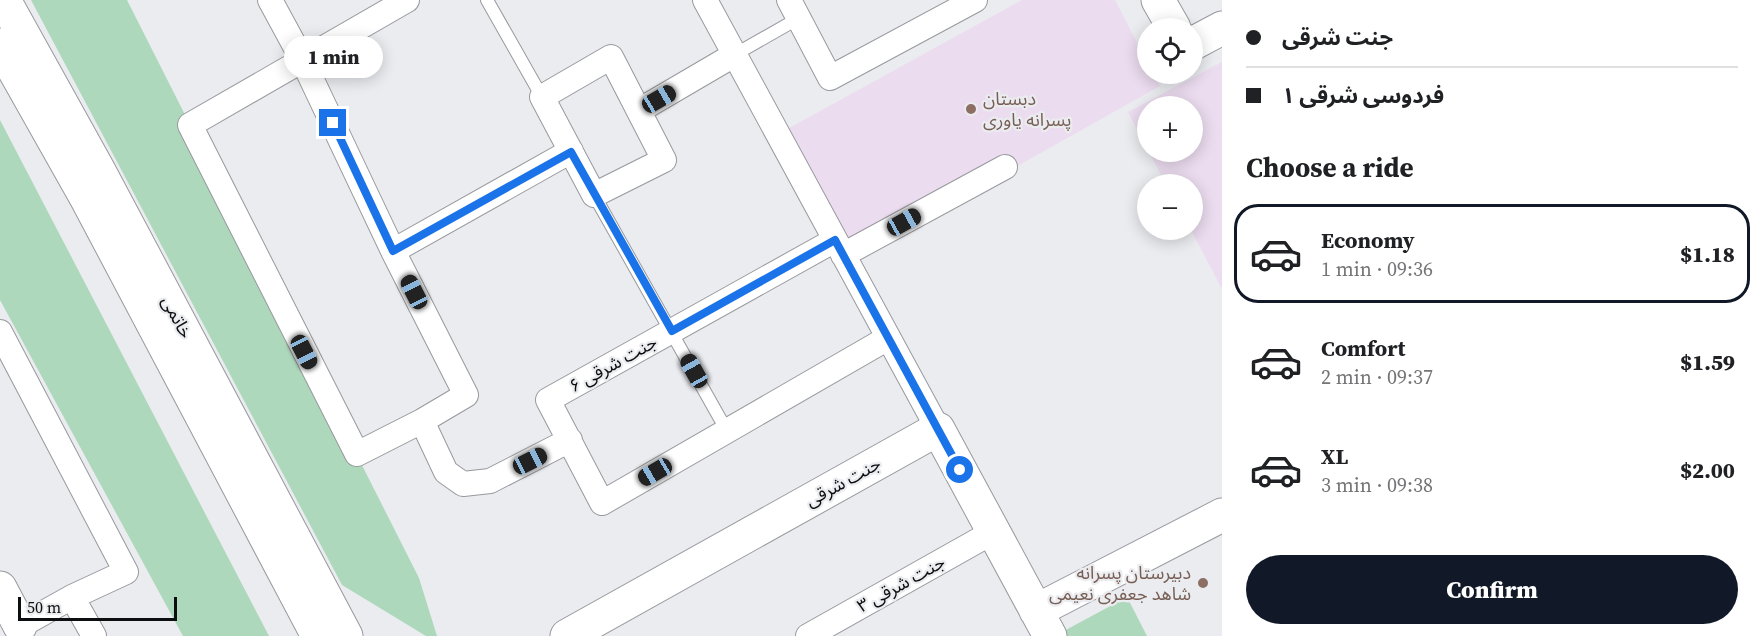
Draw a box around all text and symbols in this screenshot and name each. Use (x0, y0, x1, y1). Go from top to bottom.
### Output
map controls (1137, 18, 1203, 240)
button: locate (1137, 18, 1203, 84)
text: جنت شرقی (1282, 22, 1393, 52)
callout: 1 min (284, 36, 382, 78)
text: 1 min (307, 43, 360, 71)
text: فردوسی شرقی ۱ (1282, 80, 1444, 110)
car (639, 82, 679, 116)
place label: دبستان پسرانه یاوری (983, 86, 1071, 132)
button: + (1137, 96, 1203, 162)
marker: دبستان پسرانه یاوری (964, 102, 978, 116)
route end (319, 109, 346, 136)
text: Choose a ride (1246, 149, 1414, 186)
button: − (1137, 174, 1203, 240)
car (884, 205, 924, 239)
text: Economy (1321, 225, 1415, 255)
icon: car (1249, 227, 1303, 281)
text: $1.18 (1680, 239, 1735, 269)
text: 1 min · 09:36 (1321, 255, 1433, 283)
car (398, 272, 430, 312)
street label: خاتمی (156, 291, 199, 342)
street label: جنت شرقی ۶ (564, 329, 661, 398)
car (288, 332, 320, 372)
text: Comfort (1321, 333, 1405, 363)
icon: car (1249, 335, 1303, 389)
text: $1.59 (1680, 347, 1735, 377)
car (677, 351, 711, 391)
text: 2 min · 09:37 (1321, 363, 1433, 391)
text: XL (1321, 441, 1348, 471)
icon: car (1249, 443, 1303, 497)
car (510, 445, 550, 477)
street label: جنت شرقی (801, 451, 885, 513)
car (635, 455, 675, 489)
text: $2.00 (1680, 455, 1735, 485)
route start (946, 456, 973, 483)
text: 3 min · 09:38 (1321, 471, 1433, 499)
street label: جنت شرقی ۳ (852, 549, 949, 618)
button: Confirm (1246, 555, 1738, 624)
place label: دبیرستان پسرانه شاهد جعفری نعیمی (1049, 560, 1191, 606)
marker: دبیرستان پسرانه شاهد جعفری نعیمی (1196, 576, 1210, 590)
scale bar (18, 594, 177, 622)
text: 50 m (27, 596, 61, 618)

